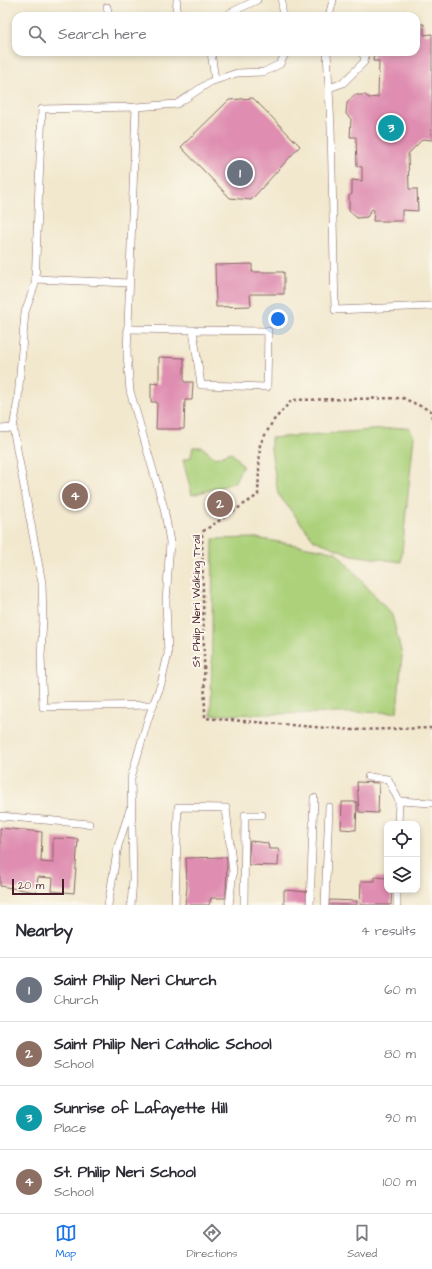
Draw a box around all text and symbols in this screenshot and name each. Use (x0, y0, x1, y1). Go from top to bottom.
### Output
search box (12, 12, 420, 56)
icon: search (26, 23, 48, 45)
text: Search here (58, 24, 147, 45)
pin: 3 (378, 113, 404, 143)
pin: 1 (227, 158, 253, 188)
your location (268, 309, 288, 329)
pin: 4 (62, 481, 88, 511)
pin: 2 (207, 489, 233, 519)
street label: St Philip Neri Walking Trail (189, 534, 205, 667)
map controls (384, 821, 420, 893)
button: locate (384, 821, 420, 857)
button: layers (384, 857, 420, 893)
scale bar (12, 877, 64, 896)
text: 20 m (18, 878, 44, 893)
text: Nearby (16, 919, 73, 943)
text: 4 results (361, 922, 416, 940)
text: Saint Philip Neri Church (54, 970, 216, 991)
text: 1 (28, 981, 30, 999)
text: 60 m (384, 981, 416, 999)
text: Church (54, 991, 98, 1009)
text: Saint Philip Neri Catholic School (54, 1034, 272, 1055)
text: 2 (25, 1045, 33, 1063)
text: 80 m (384, 1045, 416, 1063)
text: School (54, 1055, 94, 1073)
text: Sunrise of Lafayette Hill (54, 1098, 228, 1119)
text: 3 (26, 1109, 32, 1127)
text: 90 m (385, 1109, 416, 1127)
text: Place (54, 1119, 86, 1137)
text: St. Philip Neri School (54, 1162, 196, 1183)
text: 4 (25, 1173, 33, 1191)
text: 100 m (383, 1173, 416, 1191)
text: School (54, 1183, 94, 1201)
tab: Map (55, 1222, 77, 1261)
tab: Directions (186, 1222, 238, 1261)
tab: Saved (347, 1222, 377, 1261)

